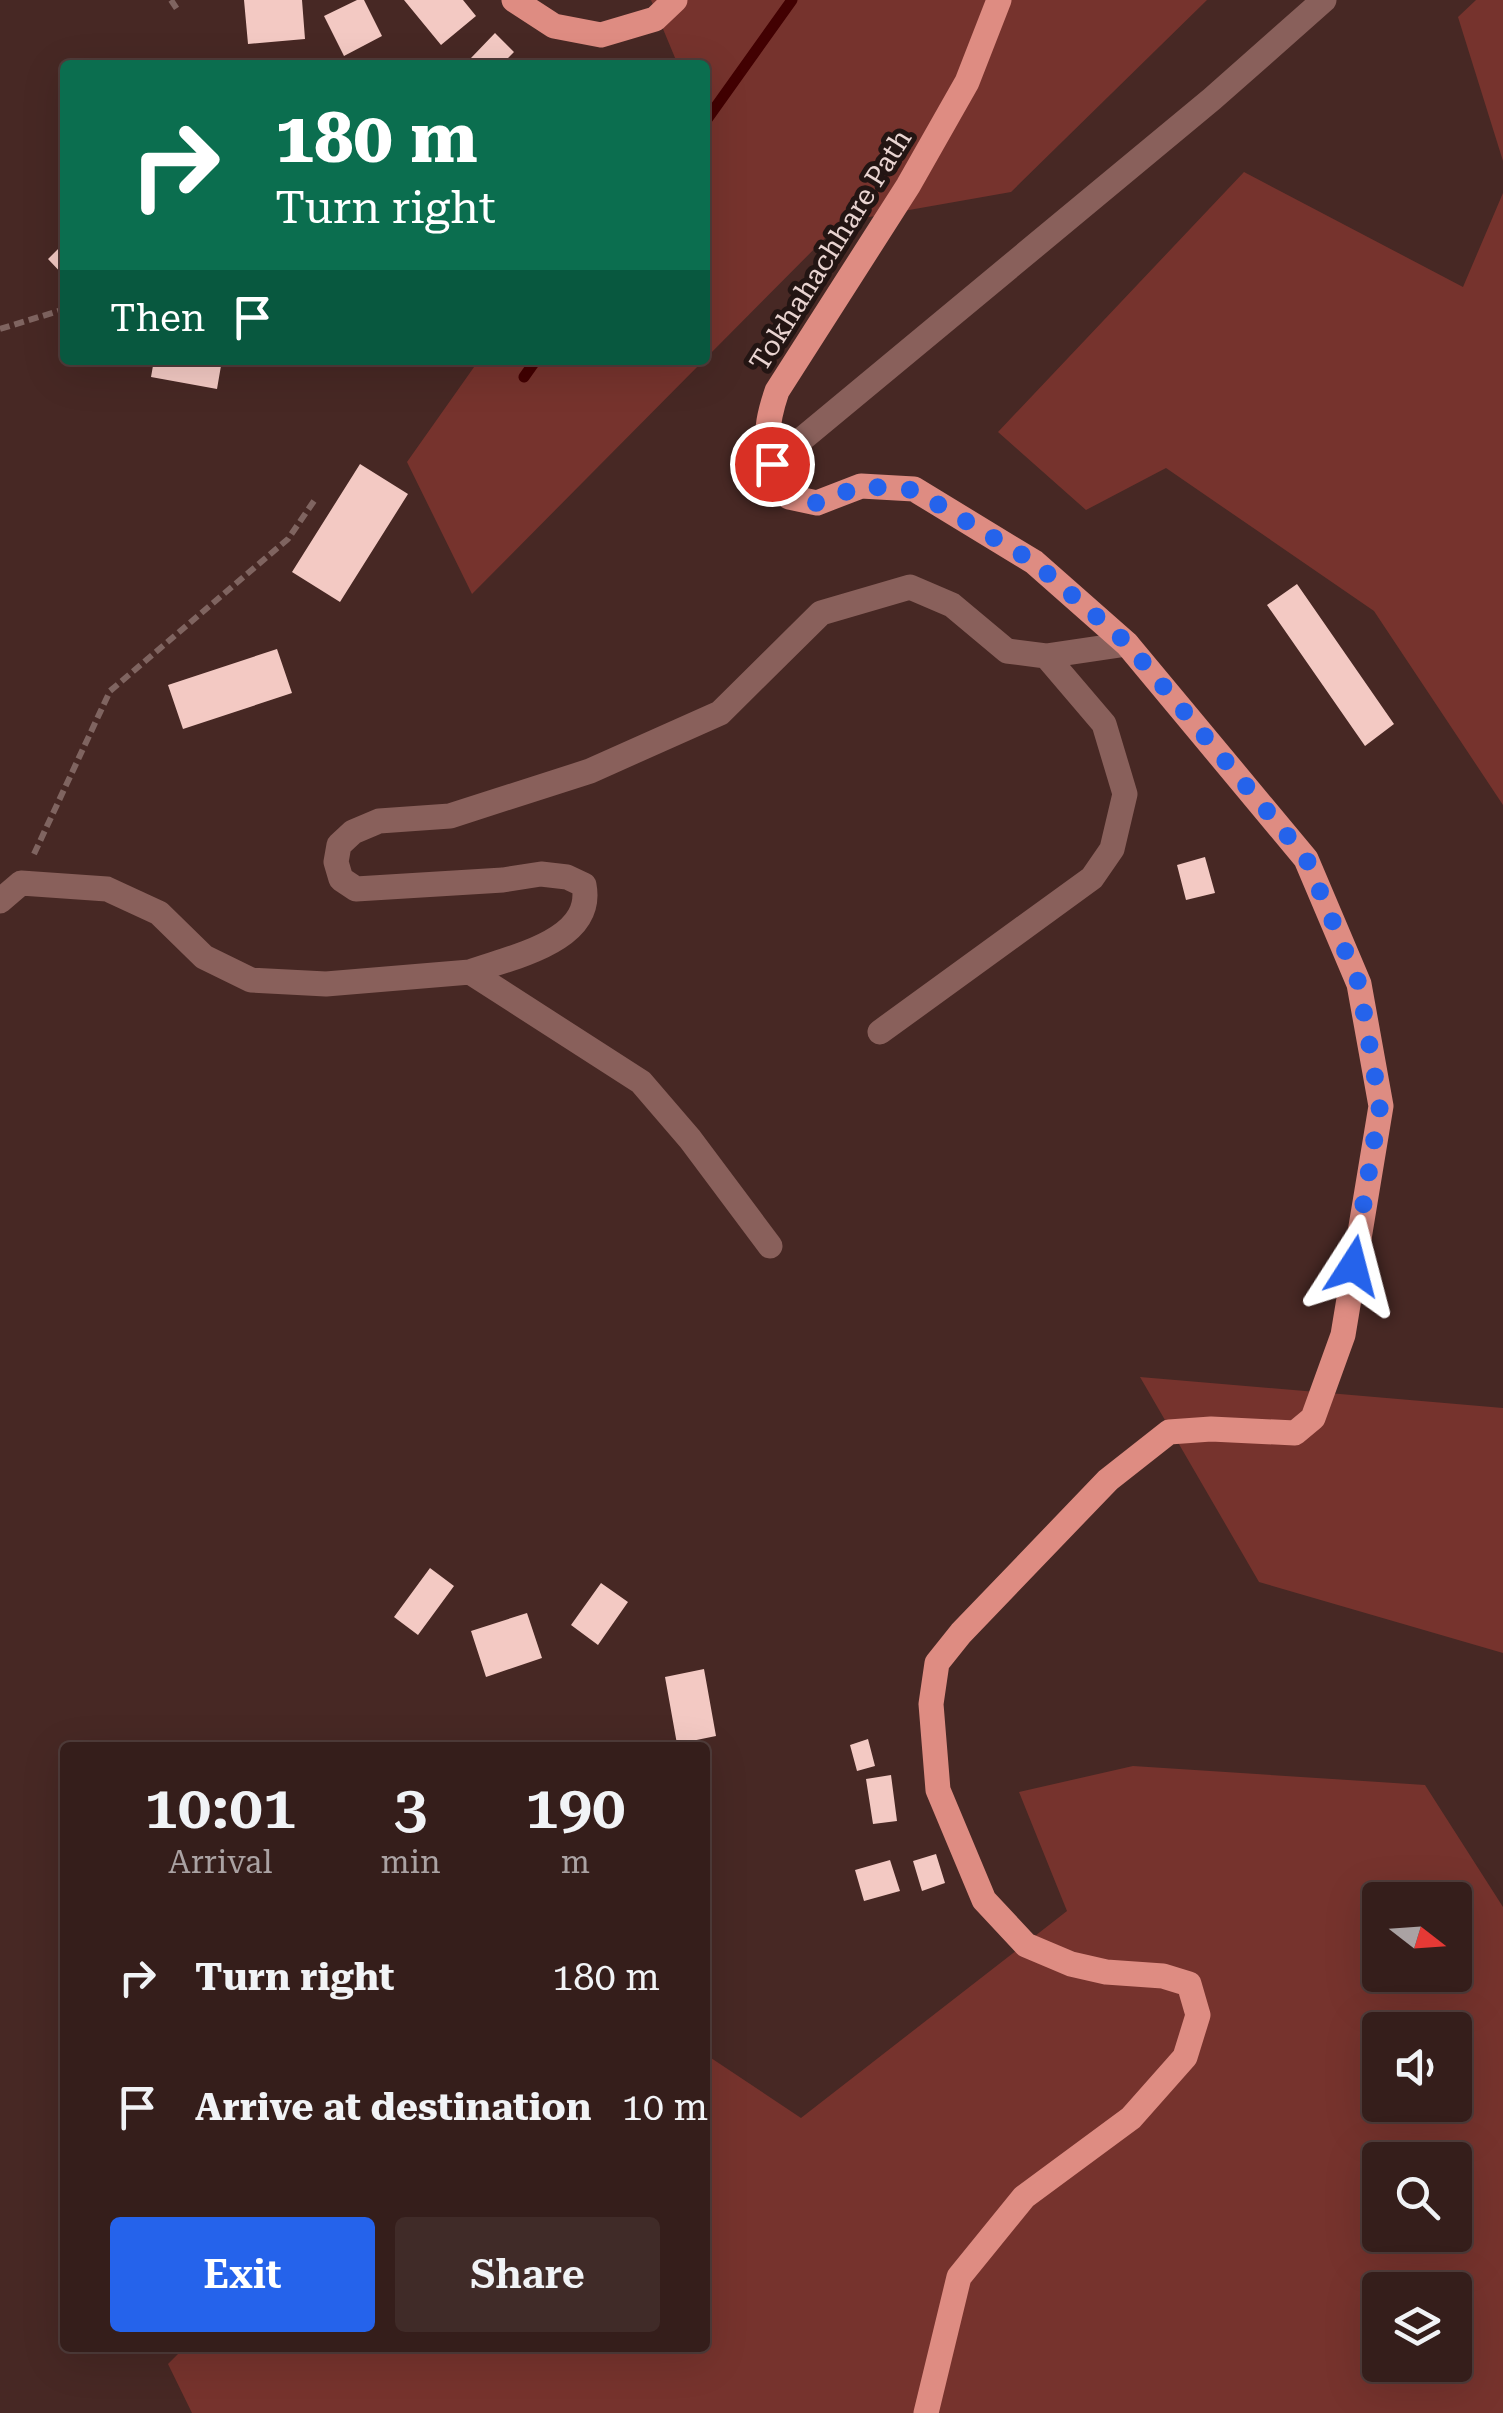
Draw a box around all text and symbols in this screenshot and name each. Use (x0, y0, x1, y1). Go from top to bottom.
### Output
text: 180 m (275, 97, 478, 179)
icon: right (110, 100, 240, 230)
street label: Tokhahachhare Path (743, 123, 918, 377)
text: Turn right (275, 181, 496, 234)
icon: arrive (225, 290, 280, 345)
text: Then (110, 296, 205, 340)
pin (730, 422, 815, 507)
icon: arrive (745, 437, 800, 492)
position arrow (1301, 1214, 1405, 1318)
text: 10:01 (144, 1772, 296, 1843)
text: 3 (394, 1772, 427, 1843)
text: 190 (525, 1772, 626, 1843)
text: Arrival (168, 1843, 272, 1881)
text: min (381, 1843, 441, 1881)
text: m (561, 1843, 590, 1881)
north arrow (1362, 1882, 1472, 1992)
map controls (1362, 1882, 1472, 2382)
icon: right (110, 1950, 165, 2005)
text: Turn right (195, 1955, 394, 1999)
text: 180 m (552, 1955, 660, 1999)
button: sound (1362, 2012, 1472, 2122)
icon: arrive (110, 2080, 165, 2135)
text: Arrive at destination (195, 2085, 591, 2129)
text: 10 m (621, 2085, 708, 2129)
button: search (1362, 2142, 1472, 2252)
button: Exit (110, 2217, 375, 2332)
button: Share (395, 2217, 660, 2332)
button: layers (1362, 2272, 1472, 2382)

